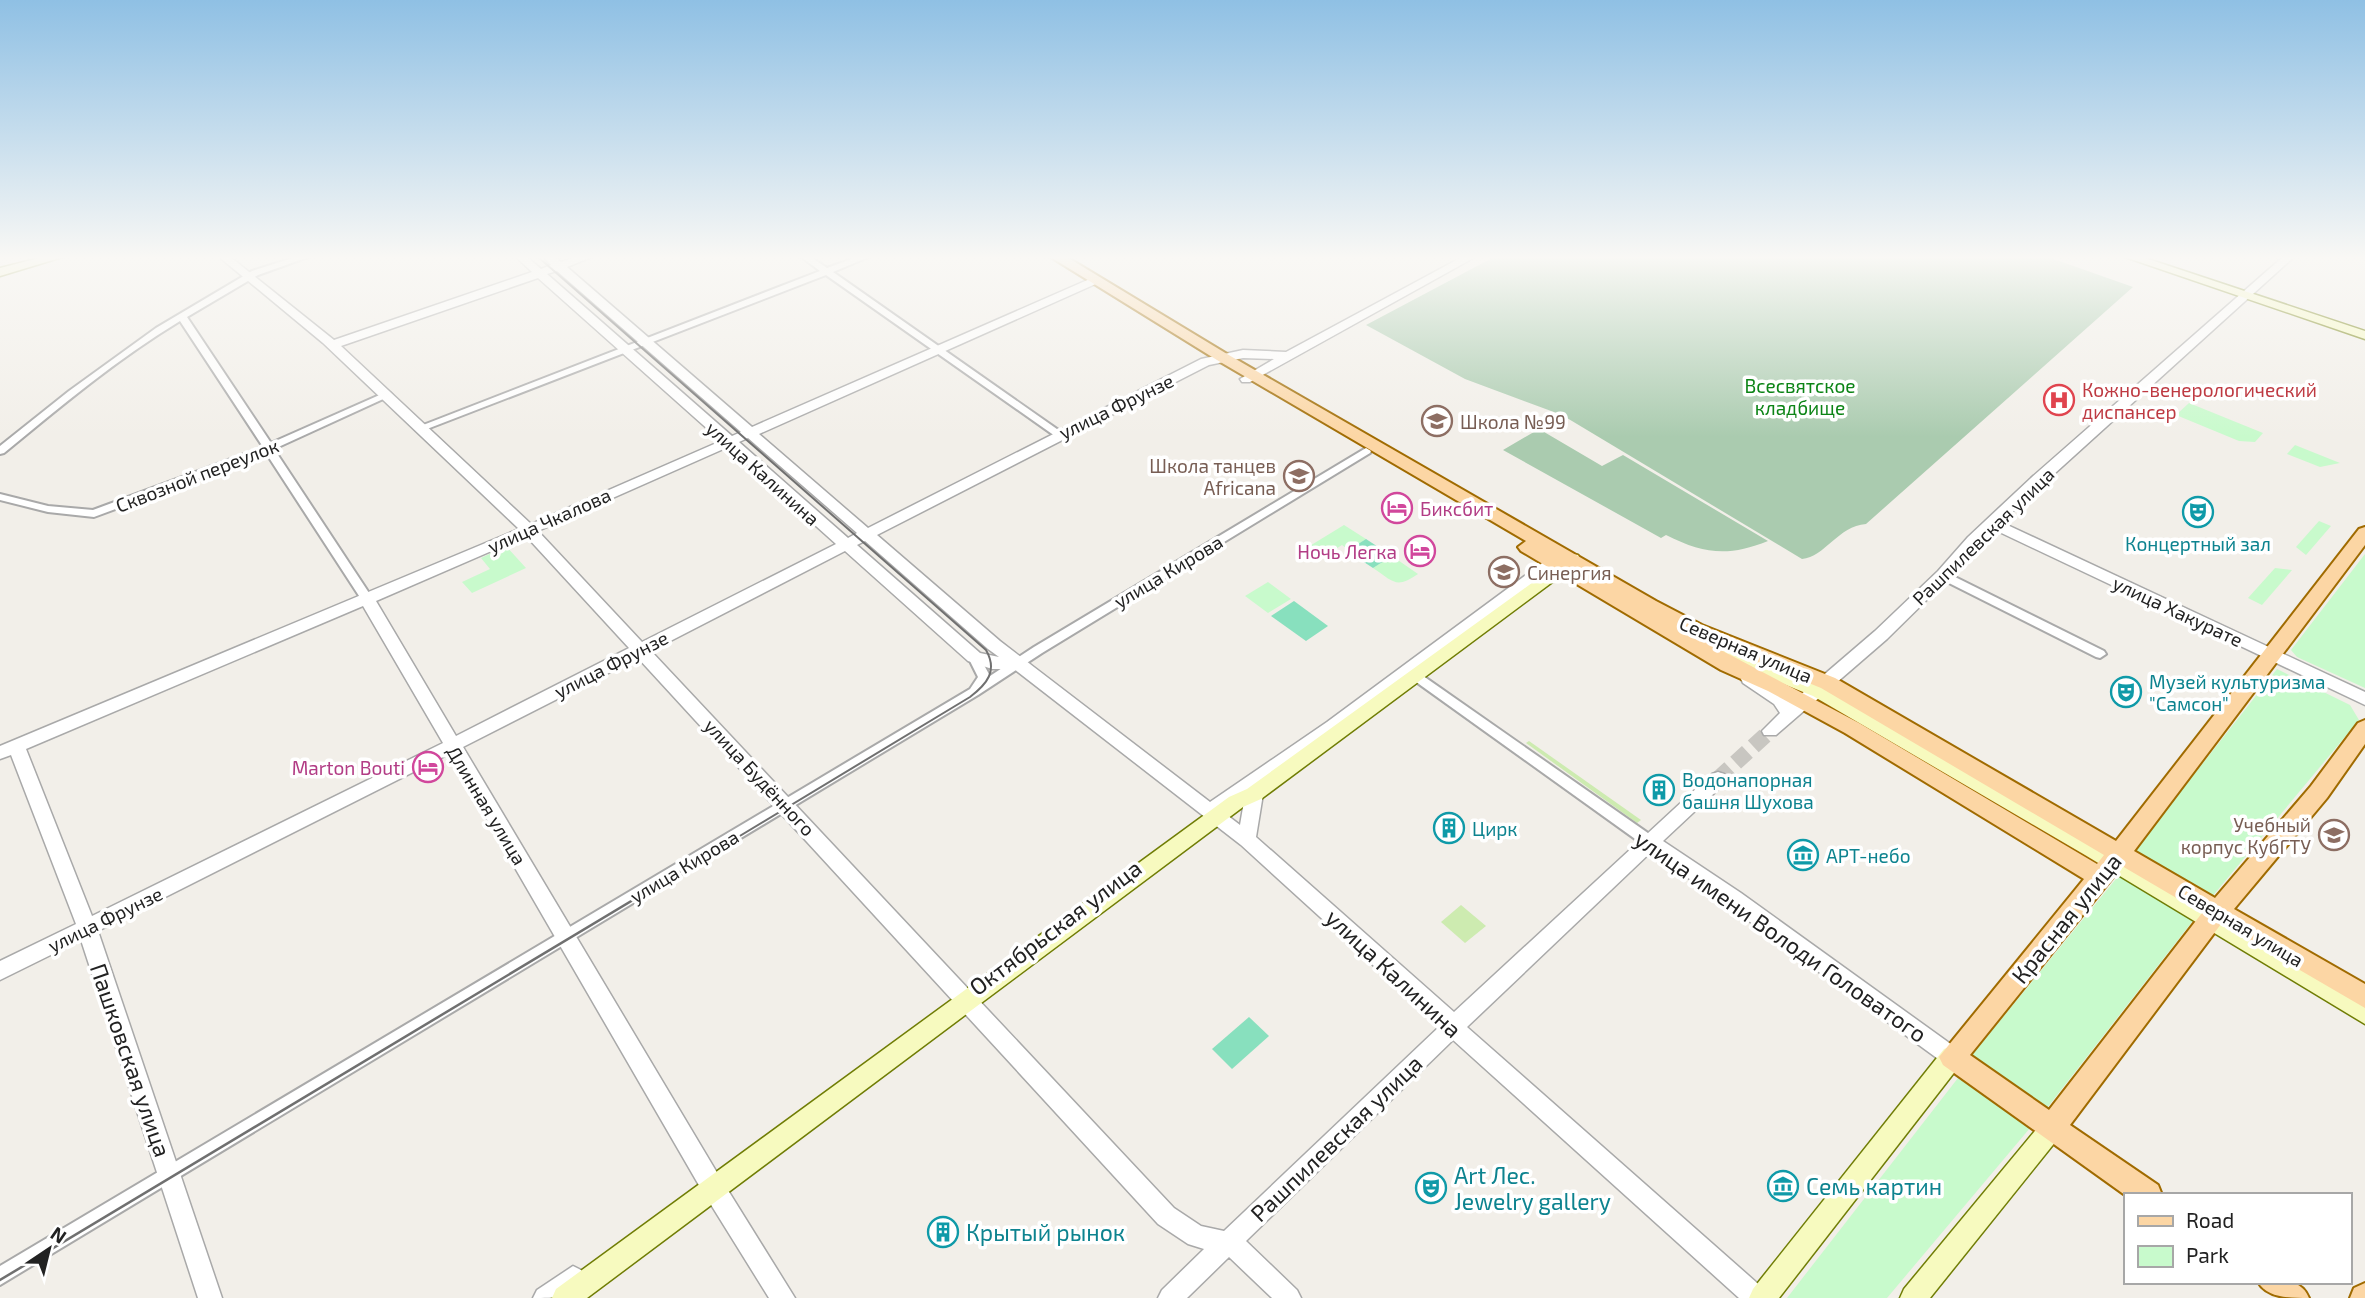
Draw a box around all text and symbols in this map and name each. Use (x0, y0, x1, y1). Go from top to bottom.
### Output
street label: улица Фрунзе (1055, 368, 1178, 445)
park label: Всесвятское кладбище (1744, 374, 1856, 419)
place label: Кожно-венерологический диспансер (2082, 378, 2317, 423)
hospital icon: Кожно-венерологический диспансер (2042, 383, 2076, 417)
school or university icon: Школа №99 (1420, 404, 1454, 438)
place label: Школа №99 (1460, 410, 1566, 433)
street label: улица Калинина (701, 416, 824, 531)
street label: Сквозной переулок (112, 433, 282, 518)
place label: Школа танцев Africana (1149, 454, 1276, 499)
school or university icon: Школа танцев Africana (1282, 459, 1316, 493)
street label: Рашпилевская улица (1907, 462, 2059, 610)
street label: улица Чкалова (484, 483, 615, 558)
hotel icon: Биксбит (1380, 491, 1414, 525)
theatre icon: Концертный зал (2181, 495, 2215, 529)
place label: Биксбит (1420, 497, 1493, 520)
street label: улица Кирова (1109, 530, 1227, 613)
place label: Концертный зал (2125, 532, 2271, 555)
hotel icon: Ночь Легка (1403, 534, 1437, 568)
place label: Ночь Легка (1297, 540, 1397, 563)
school or university icon: Синергия (1487, 555, 1521, 589)
place label: Синергия (1527, 561, 1612, 584)
street label: улица Хакурате (2109, 571, 2247, 652)
street label: Северная улица (1676, 611, 1816, 688)
street label: улица Фрунзе (550, 625, 672, 703)
place label: Музей культуризма "Самсон" (2149, 670, 2326, 715)
theatre icon: Музей культуризма "Самсон" (2109, 675, 2143, 709)
street label: улица Будённого (699, 714, 820, 841)
street label: Длинная улица (441, 741, 532, 869)
hotel icon: Marton Bouti (411, 750, 445, 784)
place label: Marton Bouti (292, 756, 405, 779)
place label: Водонапорная башня Шухова (1682, 768, 1814, 814)
building icon: Водонапорная башня Шухова (1642, 773, 1676, 807)
building icon: Цирк (1432, 811, 1466, 845)
place label: Учебный корпус КубГТУ (2181, 813, 2311, 859)
place label: Цирк (1472, 817, 1518, 840)
school or university icon: Учебный корпус КубГТУ (2317, 818, 2351, 852)
street label: улица имени Володи Головатого (1629, 824, 1932, 1049)
street label: улица Кирова (625, 825, 743, 908)
museum icon: АРТ-небо (1786, 838, 1820, 872)
place label: АРТ-небо (1826, 844, 1911, 867)
street label: Красная улица (2005, 847, 2128, 989)
street label: Октябрьская улица (963, 853, 1147, 1002)
street label: Северная улица (2174, 879, 2308, 972)
street label: улица Фрунзе (44, 881, 167, 958)
street label: улица Калинина (1320, 903, 1468, 1044)
street label: Пашковская улица (84, 960, 177, 1161)
street label: Рашпилевская улица (1244, 1049, 1428, 1228)
place label: Art Лес. Jewelry gallery (1454, 1161, 1611, 1215)
museum icon: Семь картин (1766, 1169, 1800, 1203)
theatre icon: Art Лес. Jewelry gallery (1414, 1171, 1448, 1205)
place label: Семь картин (1806, 1172, 1942, 1200)
legend (2124, 1193, 2351, 1284)
text: Road (2186, 1207, 2234, 1232)
north arrow (14, 1214, 84, 1284)
building icon: Крытый рынок (926, 1215, 960, 1249)
place label: Крытый рынок (966, 1218, 1125, 1246)
text: N (47, 1221, 71, 1248)
text: Park (2186, 1242, 2229, 1267)

